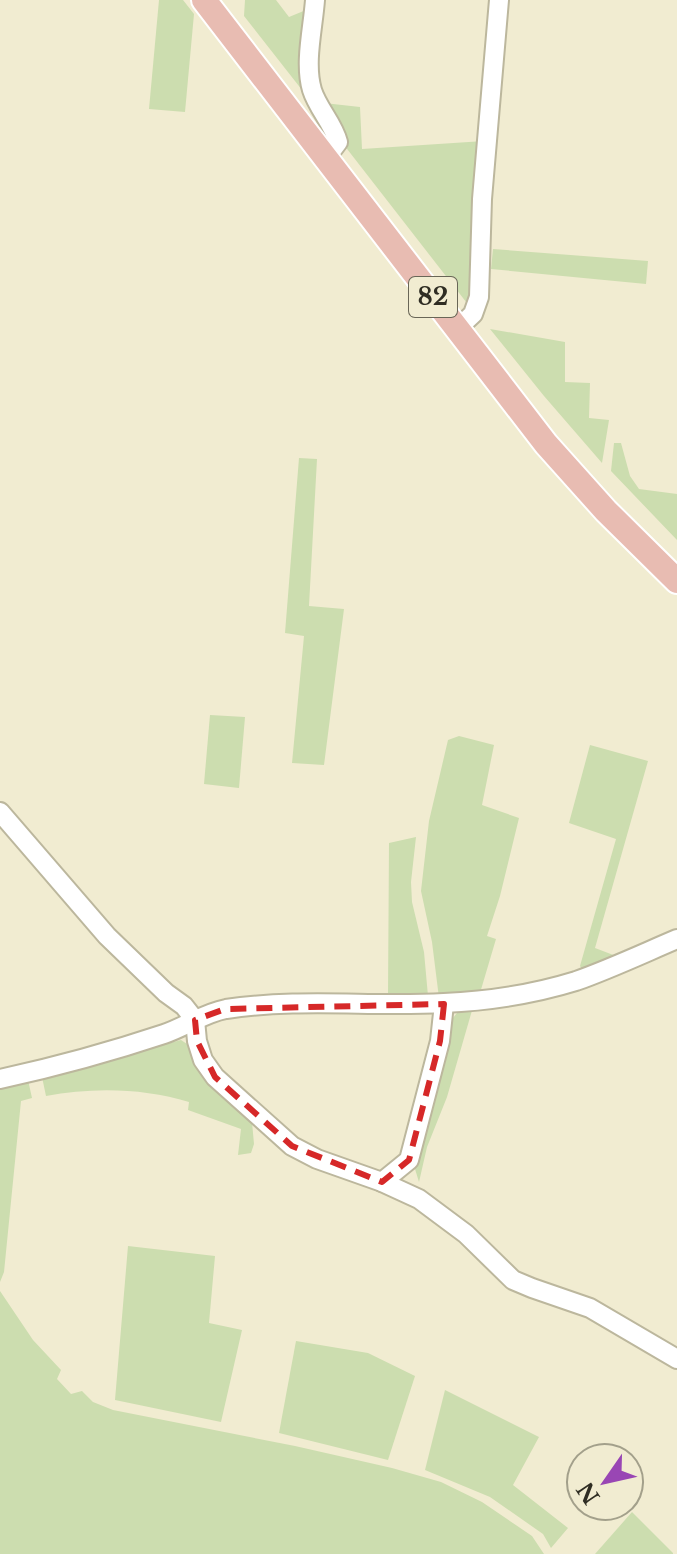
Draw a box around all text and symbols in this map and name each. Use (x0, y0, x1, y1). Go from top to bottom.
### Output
road number: 82 (409, 277, 457, 317)
north arrow (565, 1442, 645, 1522)
text: N (572, 1477, 606, 1509)

